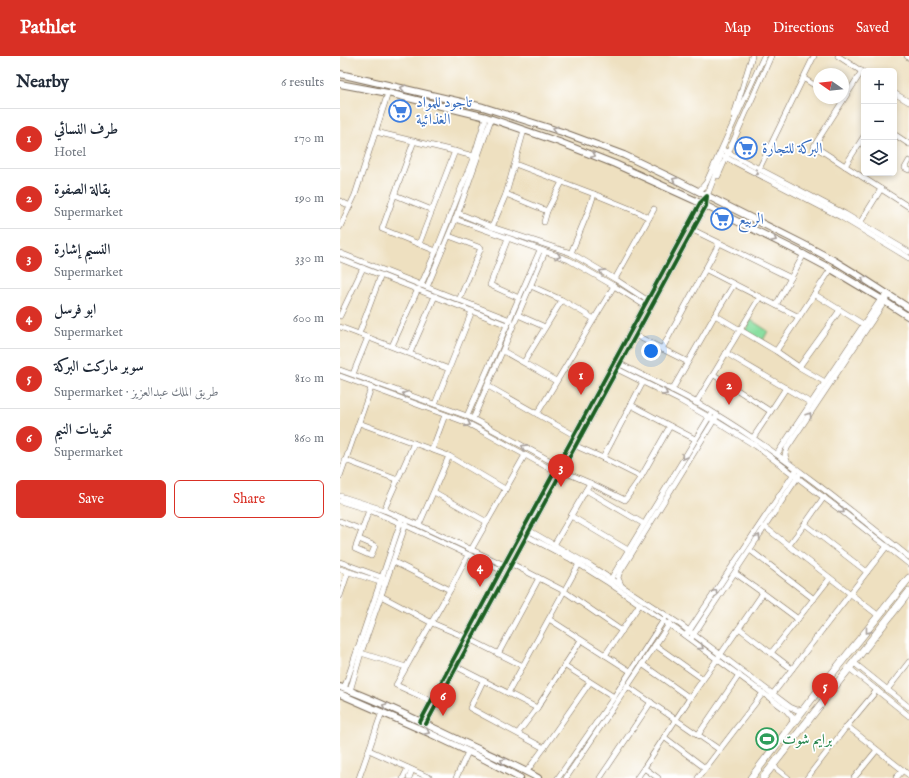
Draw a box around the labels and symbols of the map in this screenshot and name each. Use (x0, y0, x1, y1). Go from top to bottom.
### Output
north arrow (813, 68, 849, 104)
one-way arrow (400, 85, 406, 93)
place label: تاجود للمواد الغذائية (416, 93, 472, 129)
supermarket icon: تاجود للمواد الغذائية (387, 98, 413, 124)
one-way arrow (552, 126, 559, 134)
supermarket icon: البركة للتجارة (733, 135, 759, 161)
place label: البركة للتجارة (762, 139, 822, 158)
one-way arrow (589, 151, 596, 159)
one-way arrow (752, 169, 759, 176)
one-way arrow (672, 177, 679, 185)
supermarket icon: الربيع (709, 206, 735, 232)
place label: الربيع (738, 210, 764, 233)
one-way arrow (770, 234, 777, 242)
one-way arrow (554, 251, 561, 260)
one-way arrow (599, 269, 606, 276)
one-way arrow (862, 277, 869, 284)
your location (641, 341, 661, 361)
pin: 1 (568, 362, 594, 395)
pin: 2 (716, 372, 742, 405)
one-way arrow (660, 388, 668, 396)
one-way arrow (402, 390, 409, 398)
one-way arrow (804, 412, 812, 419)
one-way arrow (464, 419, 472, 427)
one-way arrow (520, 444, 528, 451)
one-way arrow (682, 453, 689, 460)
pin: 3 (548, 454, 574, 487)
one-way arrow (838, 506, 845, 513)
one-way arrow (753, 534, 761, 541)
pin: 4 (467, 554, 493, 587)
one-way arrow (710, 589, 718, 596)
one-way arrow (865, 626, 872, 633)
one-way arrow (697, 643, 704, 650)
pin: 5 (812, 673, 838, 706)
pin: 6 (430, 683, 456, 716)
one-way arrow (382, 703, 390, 711)
sports icon: برايم شوت (754, 726, 780, 752)
one-way arrow (423, 727, 430, 735)
place label: برايم شوت (782, 730, 833, 752)
one-way arrow (500, 758, 508, 766)

